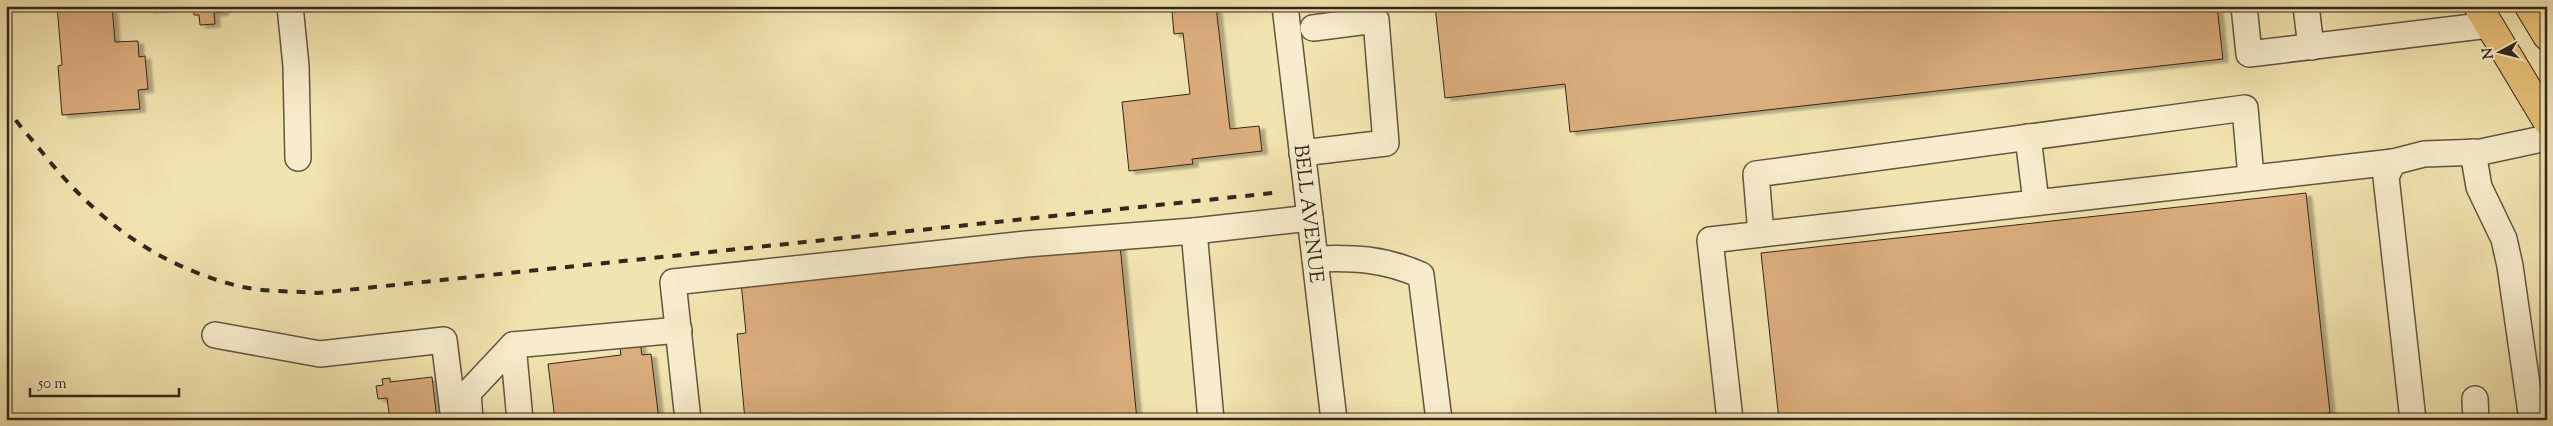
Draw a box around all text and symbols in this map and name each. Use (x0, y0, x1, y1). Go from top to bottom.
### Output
north arrow (2476, 28, 2526, 78)
text: N (2478, 47, 2500, 60)
street label: BELL AVENUE (1285, 143, 1330, 285)
scale bar (30, 366, 179, 398)
text: 50 m (37, 374, 67, 395)

